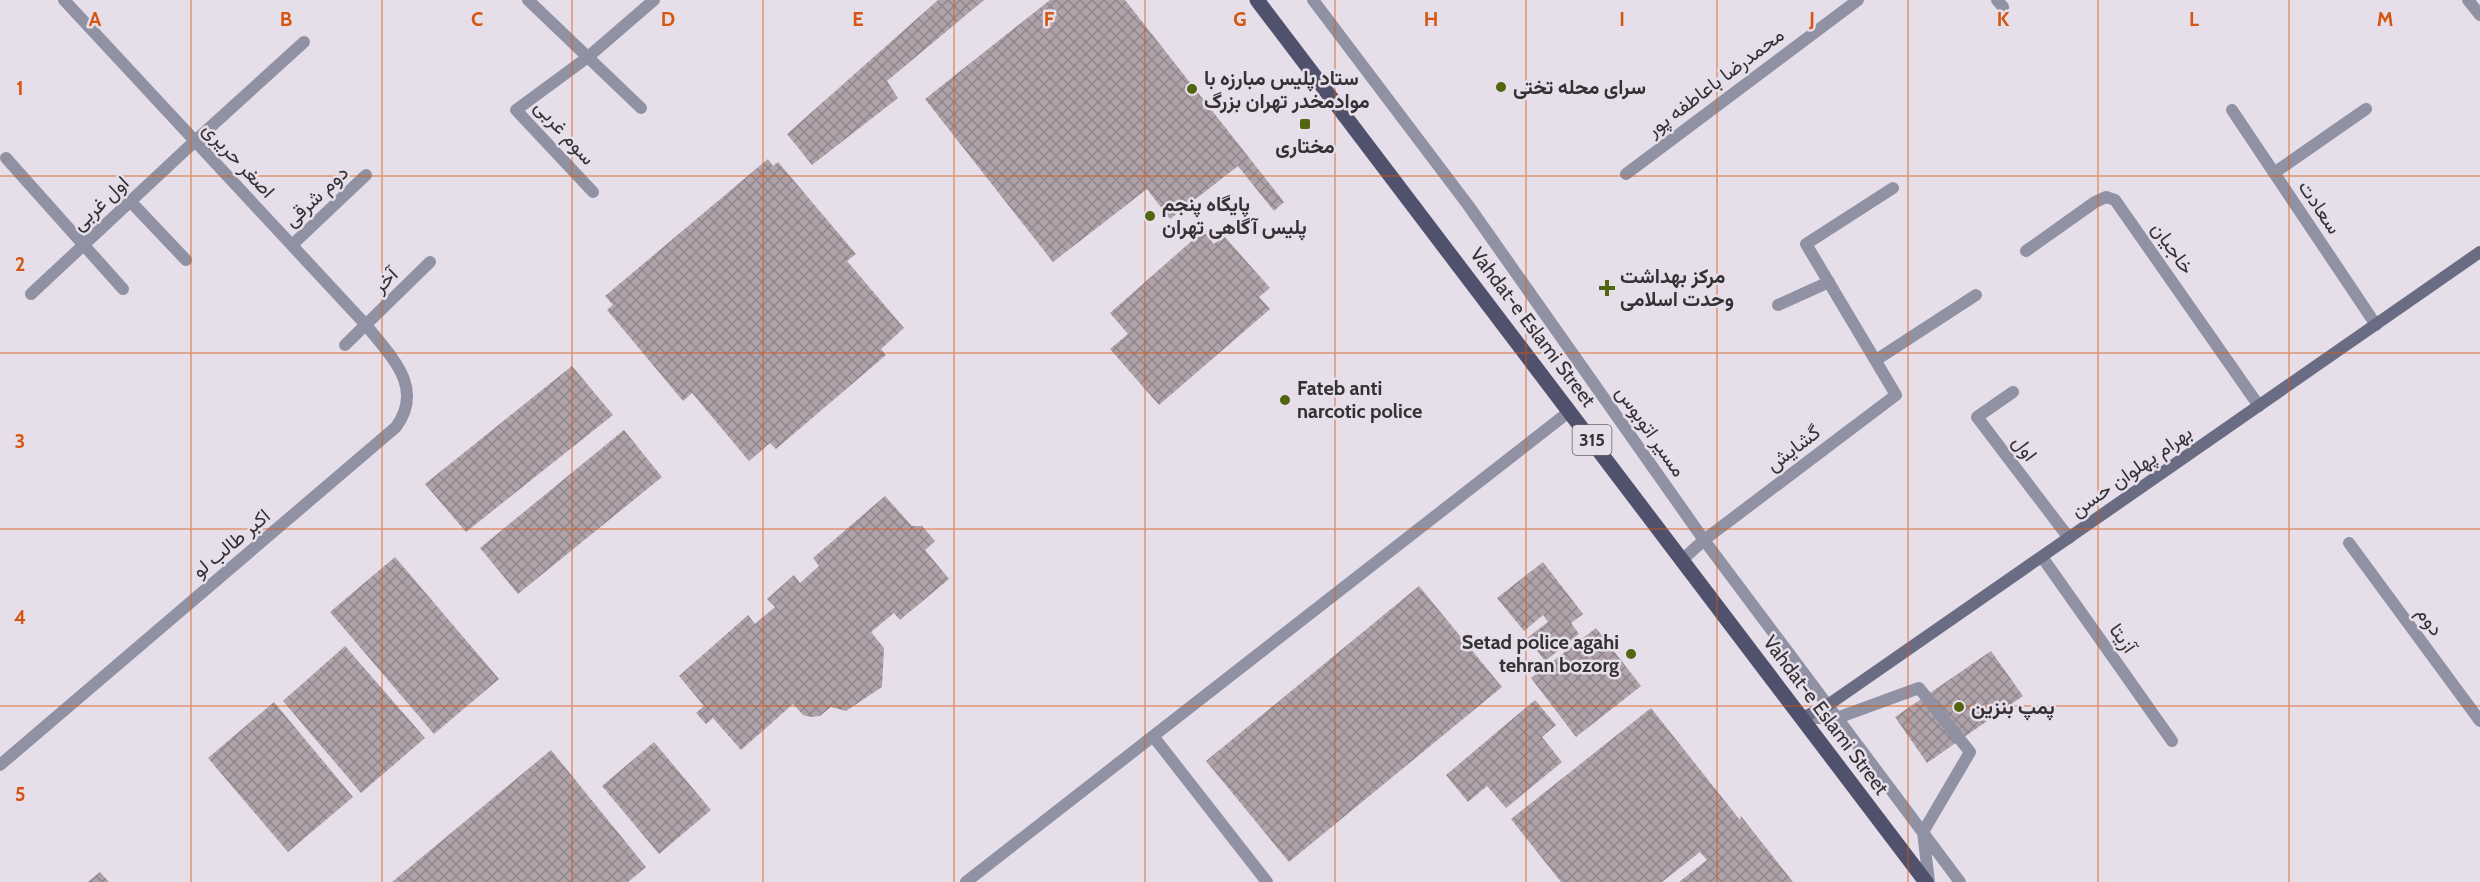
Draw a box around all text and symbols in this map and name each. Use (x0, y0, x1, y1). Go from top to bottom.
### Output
text: A (89, 7, 102, 31)
text: B (280, 7, 292, 31)
text: C (471, 7, 483, 31)
text: D (661, 7, 675, 31)
text: E (852, 7, 864, 31)
text: F (1044, 7, 1055, 31)
text: G (1233, 7, 1247, 31)
text: H (1424, 7, 1438, 31)
text: I (1619, 7, 1625, 31)
text: J (1808, 7, 1815, 31)
text: K (1997, 7, 2010, 31)
text: L (2189, 7, 2199, 31)
text: M (2377, 7, 2393, 31)
street label: محمدرضا باعاطفه پور (1641, 23, 1790, 144)
place label: ستاد پلیس مبارزه با موادمخدر تهران بزرگ (1204, 66, 1370, 114)
place label: سرای محله تختی (1513, 75, 1646, 100)
text: 1 (16, 76, 24, 100)
marker: سرای محله تختی (1494, 80, 1508, 94)
marker: ستاد پلیس مبارزه با موادمخدر تهران بزرگ (1185, 82, 1199, 96)
street label: سوم غربی (529, 94, 601, 170)
street label: اصغر حریری (197, 117, 280, 204)
marker: مختاری (1298, 117, 1312, 131)
place label: مختاری (1275, 134, 1335, 159)
street label: دوم شرقی (279, 160, 354, 232)
street label: اول غربی (67, 171, 134, 236)
street label: سعادت (2293, 176, 2347, 238)
place label: پایگاه پنجم پلیس آگاهی تهران (1162, 192, 1307, 241)
marker: پایگاه پنجم پلیس آگاهی تهران (1143, 209, 1157, 223)
street label: خاجیان (2147, 217, 2199, 279)
street label: Vahdat-e Eslami Street (1465, 242, 1601, 412)
text: 2 (15, 252, 25, 276)
street label: آخر (367, 261, 404, 299)
place label: مرکز بهداشت وحدت اسلامی (1620, 264, 1734, 312)
marker: مرکز بهداشت وحدت اسلامی (1598, 279, 1616, 297)
place label: Fateb anti narcotic police (1297, 376, 1422, 423)
street label: مسیر اتوبوس (1610, 381, 1691, 482)
marker: Fateb anti narcotic police (1278, 393, 1292, 407)
street label: گشایش (1761, 420, 1825, 476)
street label: بهرام پهلوان حسن (2065, 420, 2198, 524)
road number: 315 (1572, 425, 1612, 455)
text: 3 (15, 429, 25, 453)
street label: اول (2007, 430, 2043, 466)
street label: اکبر طالب لو (187, 503, 276, 583)
street label: دوم (2411, 602, 2449, 641)
text: 4 (14, 605, 26, 629)
street label: آزیتا (2104, 619, 2142, 659)
place label: Setad police agahi tehran bozorg (1462, 630, 1619, 677)
street label: Vahdat-e Eslami Street (1758, 630, 1894, 800)
marker: Setad police agahi tehran bozorg (1624, 647, 1638, 661)
place label: پمپ بنزین (1971, 695, 2055, 721)
marker: پمپ بنزین (1952, 700, 1966, 714)
text: 5 (15, 782, 25, 806)

